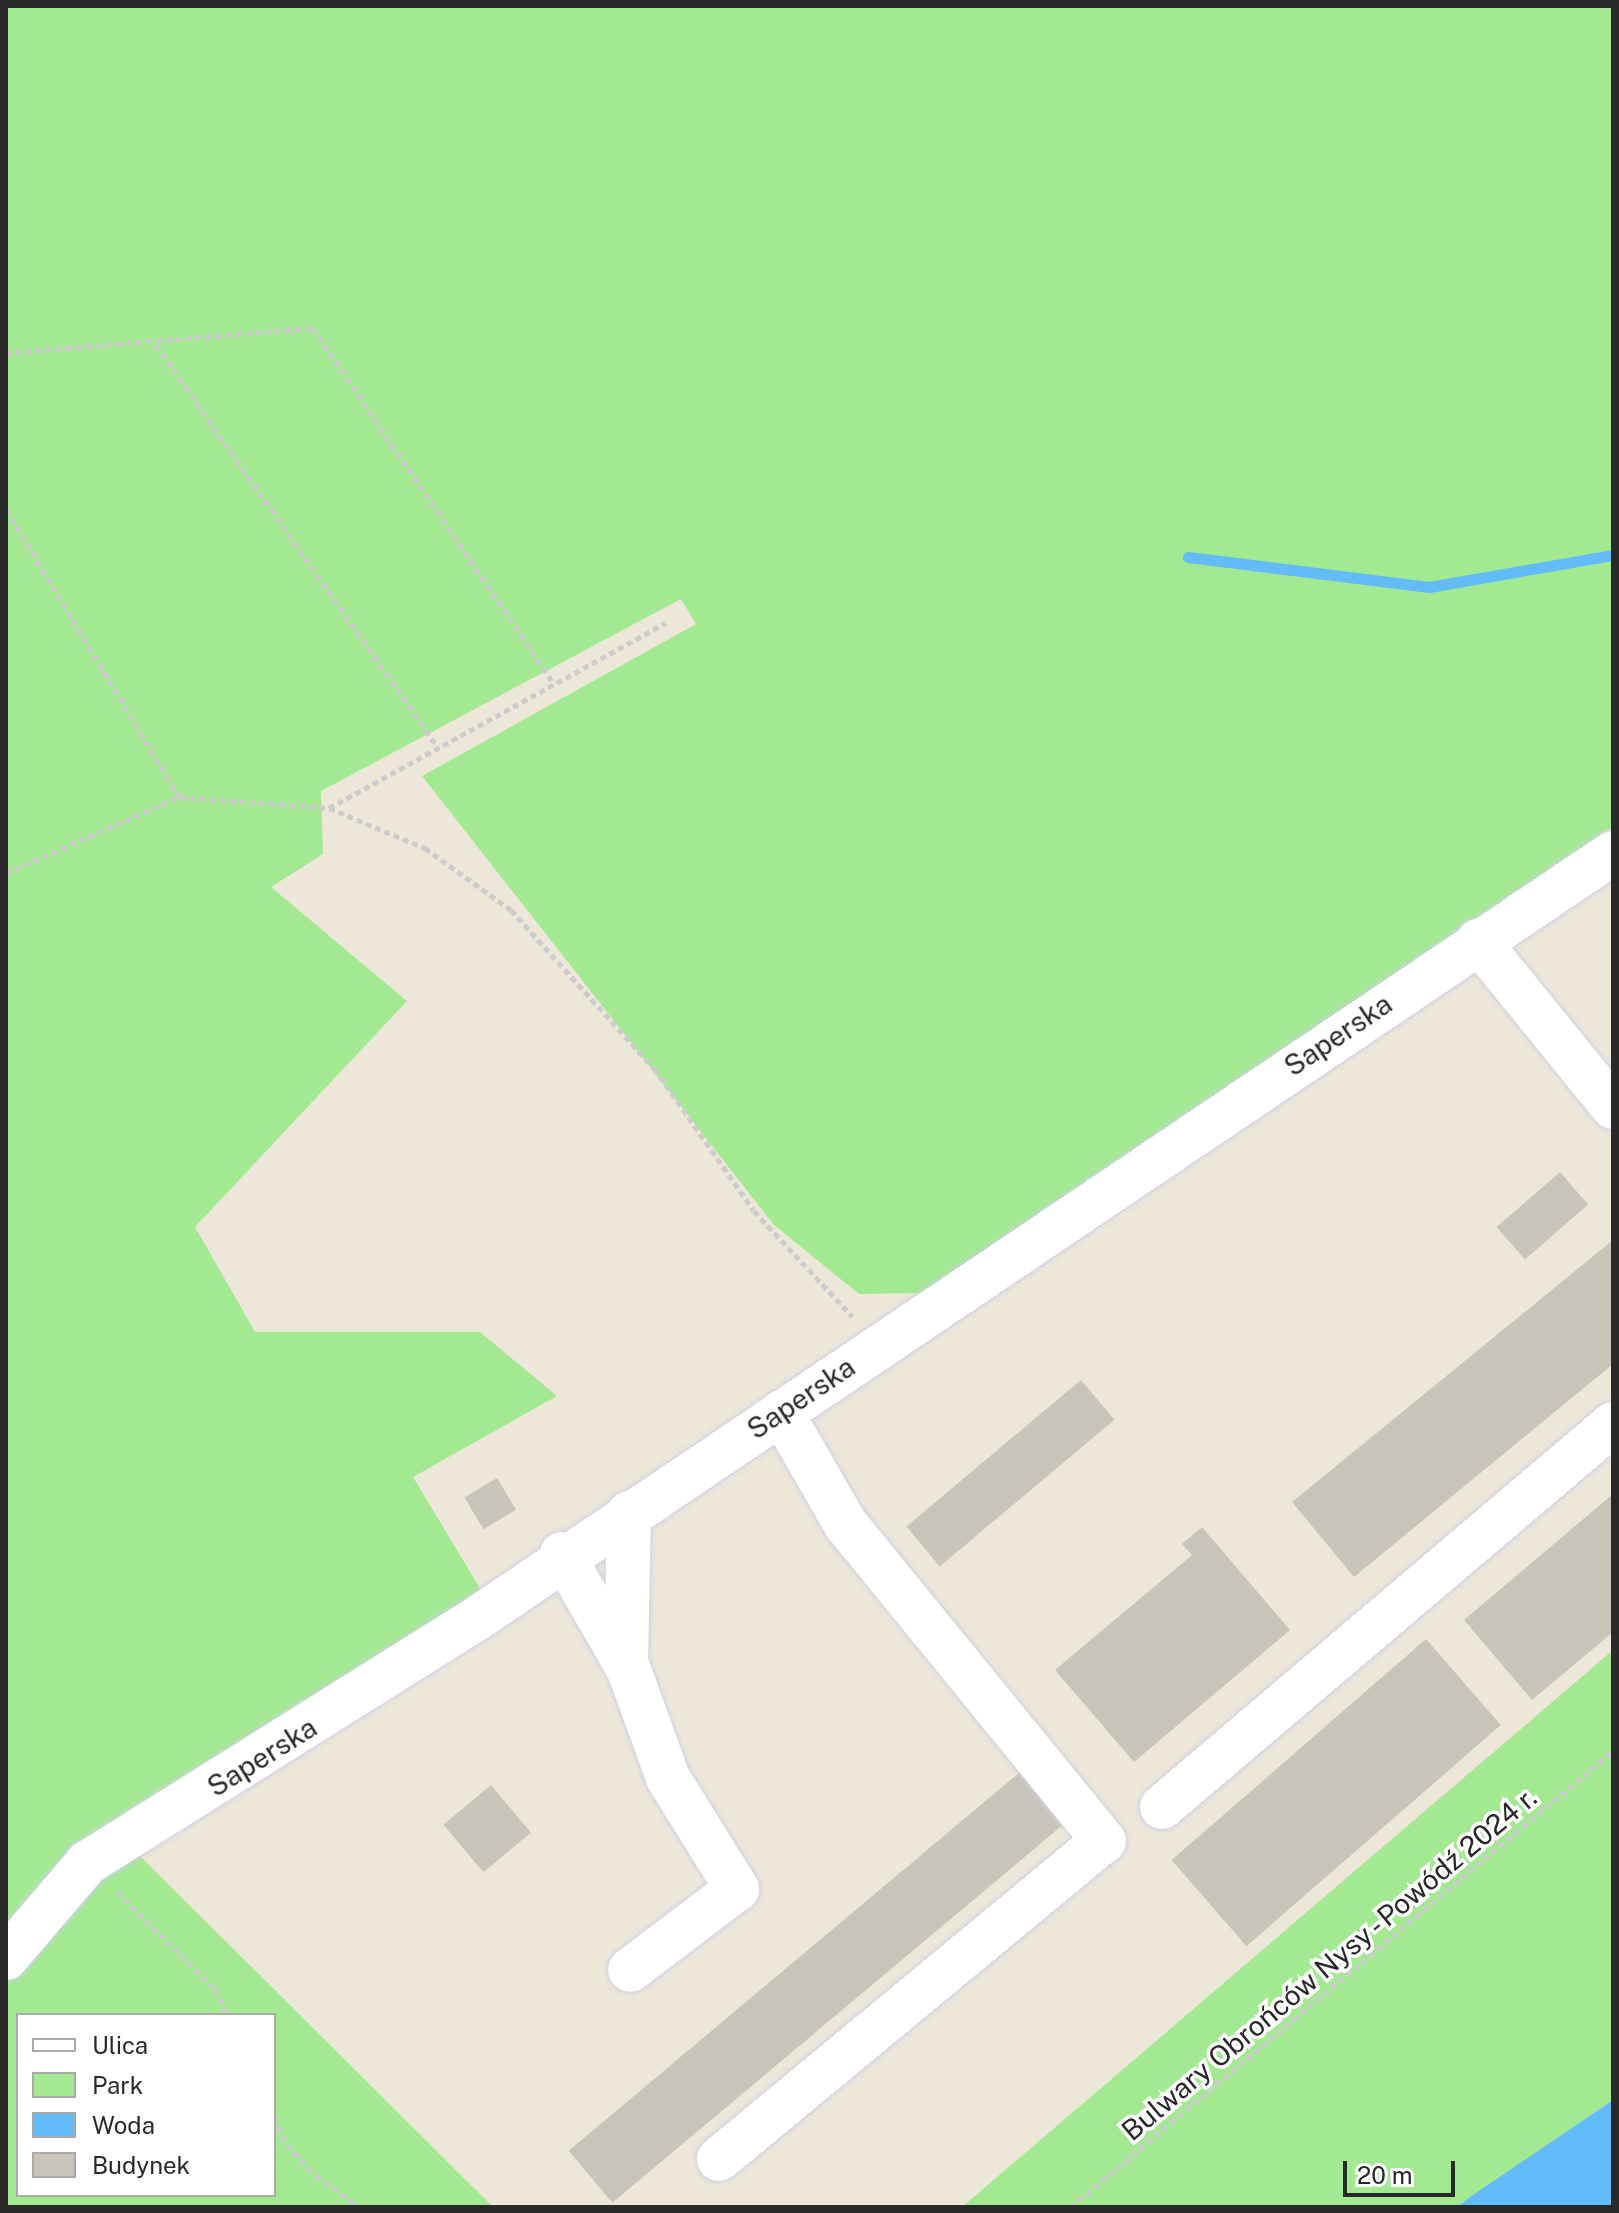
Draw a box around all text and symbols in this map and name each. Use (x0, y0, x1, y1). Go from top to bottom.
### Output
street label: Saperska (1278, 987, 1398, 1083)
street label: Saperska (741, 1350, 861, 1446)
street label: Saperska (201, 1710, 323, 1804)
street label: Bulwary Obrońców Nysy - Powódź 2024 r. (1112, 1778, 1546, 2150)
legend (16, 2013, 276, 2197)
text: Ulica (92, 2031, 148, 2059)
text: Park (92, 2071, 143, 2099)
text: Woda (92, 2111, 155, 2139)
scale bar (1347, 2145, 1459, 2195)
text: Budynek (92, 2151, 190, 2179)
text: 20 m (1357, 2161, 1413, 2189)

